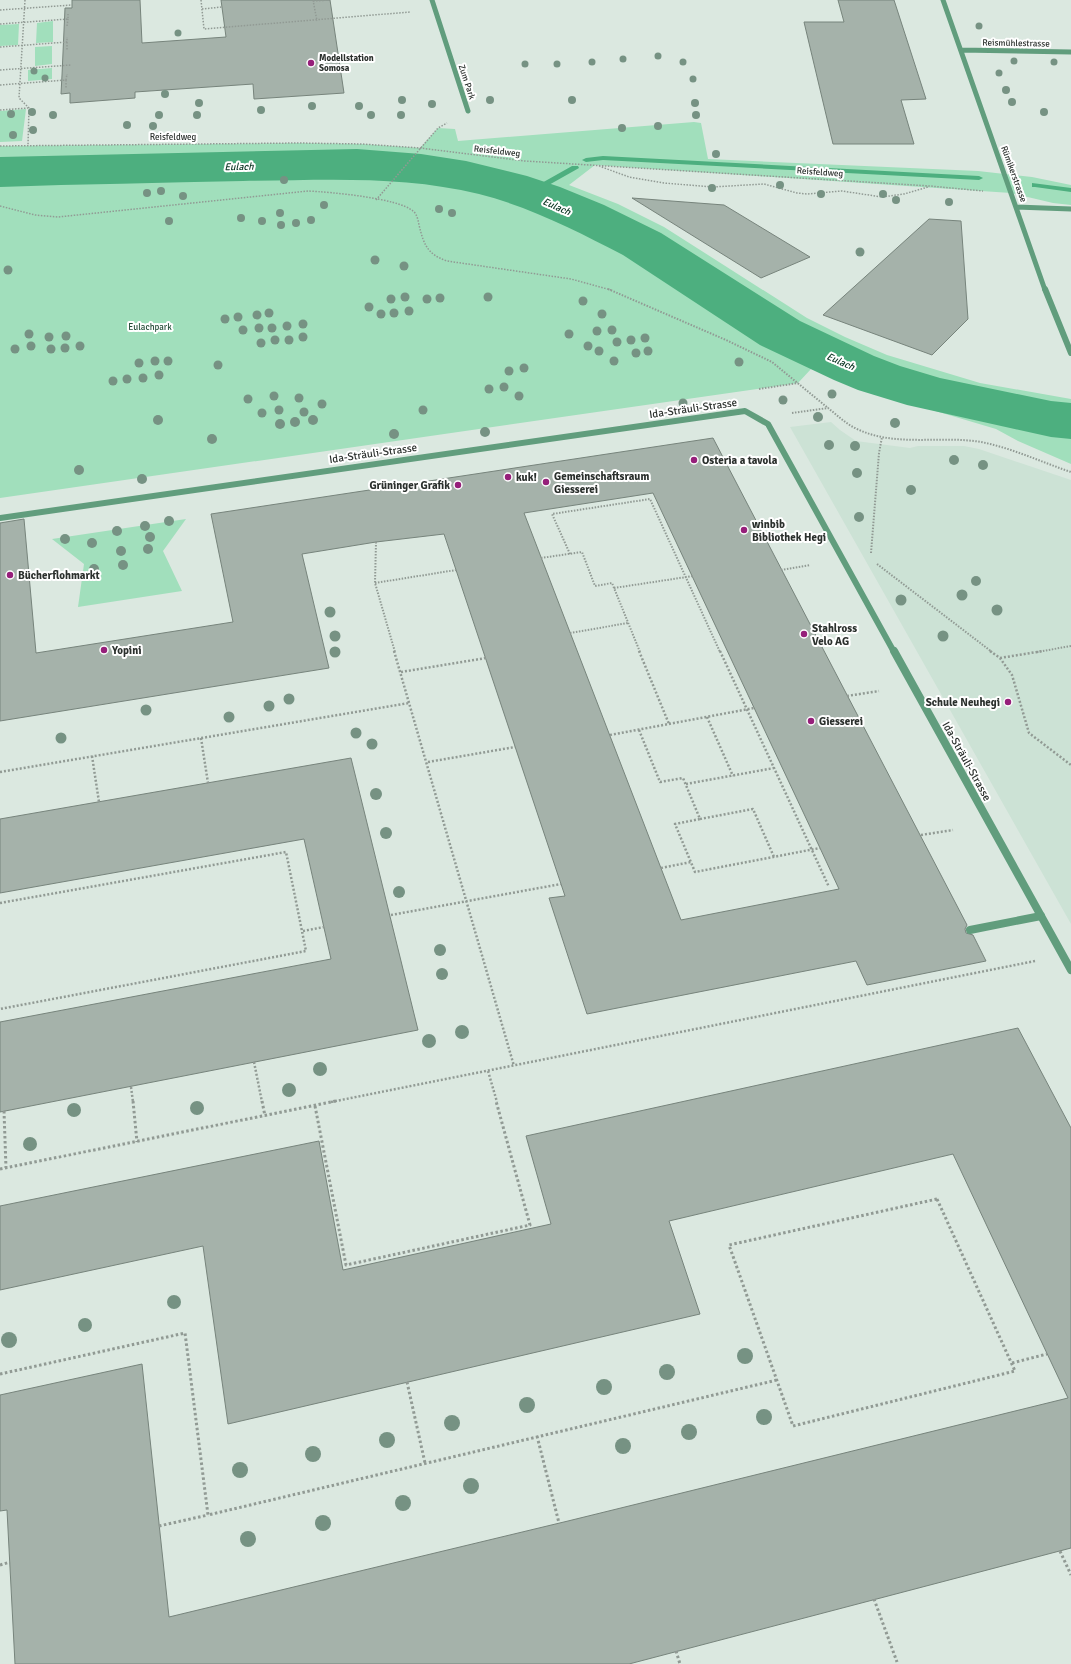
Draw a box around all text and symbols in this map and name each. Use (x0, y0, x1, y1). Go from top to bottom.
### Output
street label: Reismühlestrasse (982, 37, 1050, 50)
place label: Modellstation Somosa (319, 53, 374, 74)
marker: Modellstation Somosa (306, 58, 316, 68)
street label: Zum Park (456, 63, 477, 102)
street label: Reisfeldweg (150, 132, 197, 143)
street label: Reisfeldweg (473, 144, 521, 159)
street label: Rümikerstrasse (998, 144, 1029, 204)
water label: Eulach (224, 161, 254, 173)
street label: Reisfeldweg (796, 165, 844, 180)
water label: Eulach (541, 196, 573, 219)
park label: Eulachpark (128, 322, 172, 333)
water label: Eulach (825, 351, 857, 374)
street label: Ida-Sträuli-Strasse (648, 396, 738, 421)
street label: Ida-Sträuli-Strasse (328, 441, 418, 466)
place label: Osteria a tavola (702, 454, 778, 467)
marker: Osteria a tavola (689, 455, 699, 465)
place label: Gemeinschaftsraum Giesserei (554, 470, 649, 496)
place label: kuk! (516, 471, 537, 484)
marker: kuk! (503, 472, 513, 482)
marker: Gemeinschaftsraum Giesserei (541, 477, 551, 487)
place label: Grüninger Grafik (369, 479, 450, 492)
marker: Grüninger Grafik (453, 480, 463, 490)
place label: winbib Bibliothek Hegi (752, 518, 826, 544)
marker: winbib Bibliothek Hegi (739, 525, 749, 535)
place label: Bücherflohmarkt (18, 569, 100, 582)
marker: Bücherflohmarkt (5, 570, 15, 580)
place label: Stahlross Velo AG (812, 622, 857, 648)
marker: Stahlross Velo AG (799, 629, 809, 639)
place label: Yopini (111, 644, 141, 657)
marker: Yopini (99, 645, 109, 655)
place label: Schule Neuhegi (926, 696, 1000, 709)
marker: Schule Neuhegi (1003, 697, 1013, 707)
place label: Giesserei (819, 715, 863, 728)
marker: Giesserei (806, 716, 816, 726)
street label: Ida-Sträuli-Strasse (939, 719, 994, 803)

